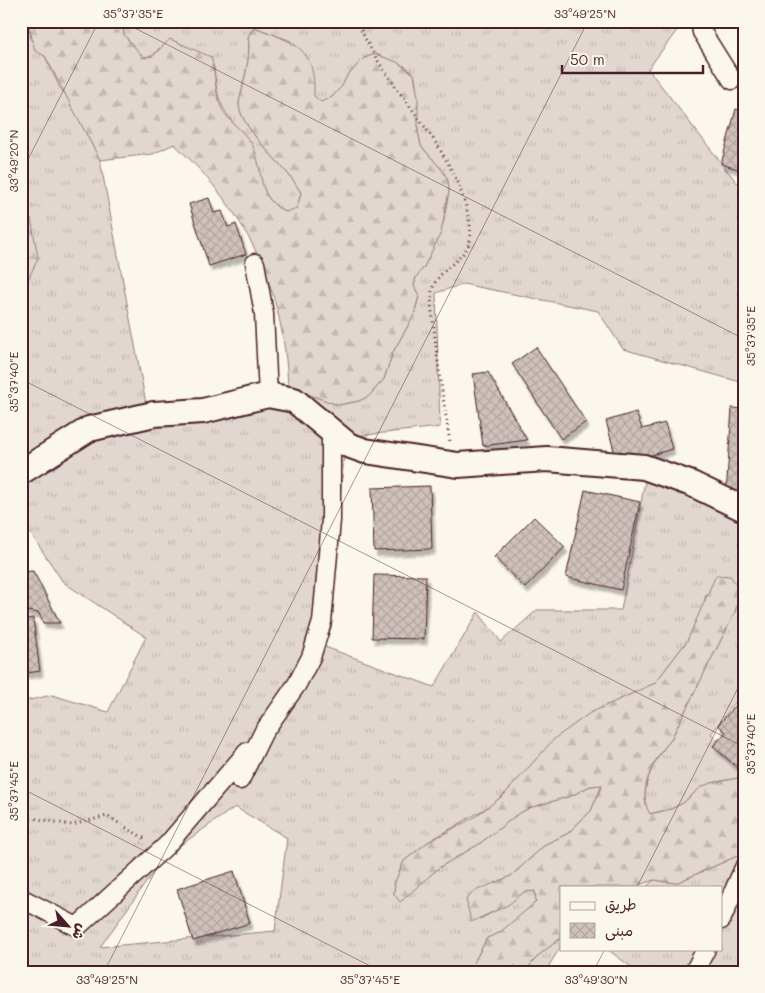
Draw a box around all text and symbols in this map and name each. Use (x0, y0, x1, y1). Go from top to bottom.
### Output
text: 35°37'35"E (103, 5, 163, 21)
text: 33°49'25"N (554, 5, 616, 21)
scale bar (562, 42, 704, 74)
text: 50 m (570, 49, 605, 69)
text: 33°49'20"N (5, 130, 21, 192)
text: 35°37'35"E (742, 306, 758, 366)
text: 35°37'40"E (5, 352, 21, 412)
text: 35°37'40"E (742, 714, 758, 774)
text: 35°37'45"E (5, 761, 21, 821)
legend (560, 886, 722, 950)
text: طريق (605, 894, 637, 914)
north arrow (42, 900, 92, 950)
text: مبنى (605, 920, 633, 941)
text: ش (68, 921, 92, 943)
text: 33°49'25"N (76, 971, 138, 987)
text: 35°37'45"E (340, 971, 400, 987)
text: 33°49'30"N (564, 971, 628, 987)

